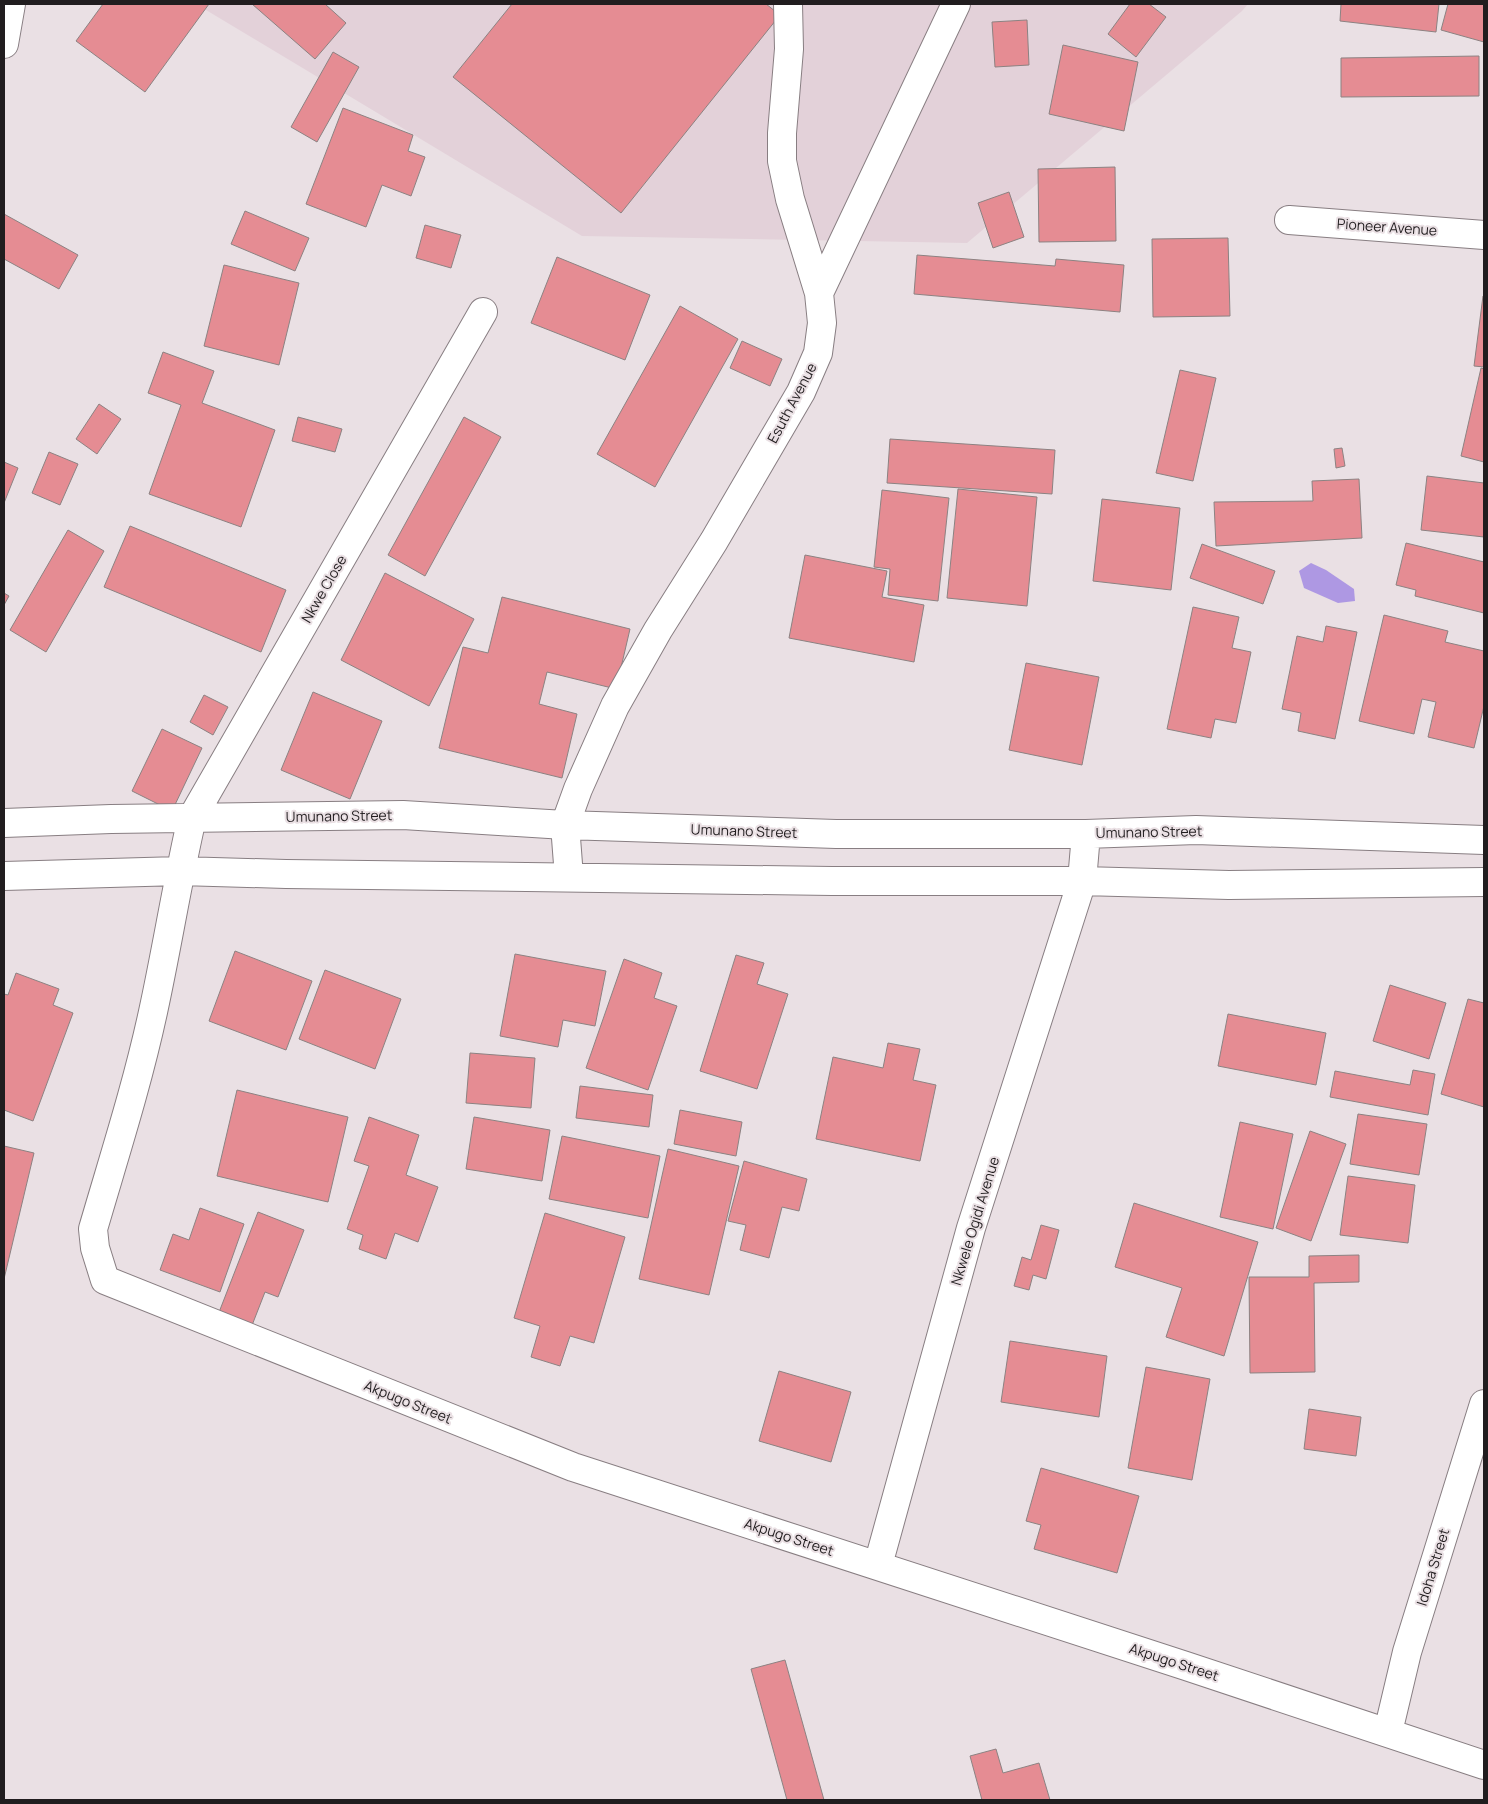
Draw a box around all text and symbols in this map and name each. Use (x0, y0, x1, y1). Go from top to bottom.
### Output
street label: Pioneer Avenue (1336, 214, 1438, 239)
street label: Esuth Avenue (762, 359, 821, 446)
street label: Nkwe Close (297, 552, 351, 626)
street label: Umunano Street (286, 805, 393, 826)
street label: Umunano Street (690, 819, 798, 842)
street label: Umunano Street (1096, 821, 1203, 842)
street label: Nkwele Ogidi Avenue (946, 1154, 1003, 1287)
street label: Akpugo Street (362, 1375, 455, 1428)
street label: Akpugo Street (742, 1513, 837, 1560)
street label: Idoha Street (1412, 1526, 1453, 1608)
street label: Akpugo Street (1127, 1638, 1222, 1685)

